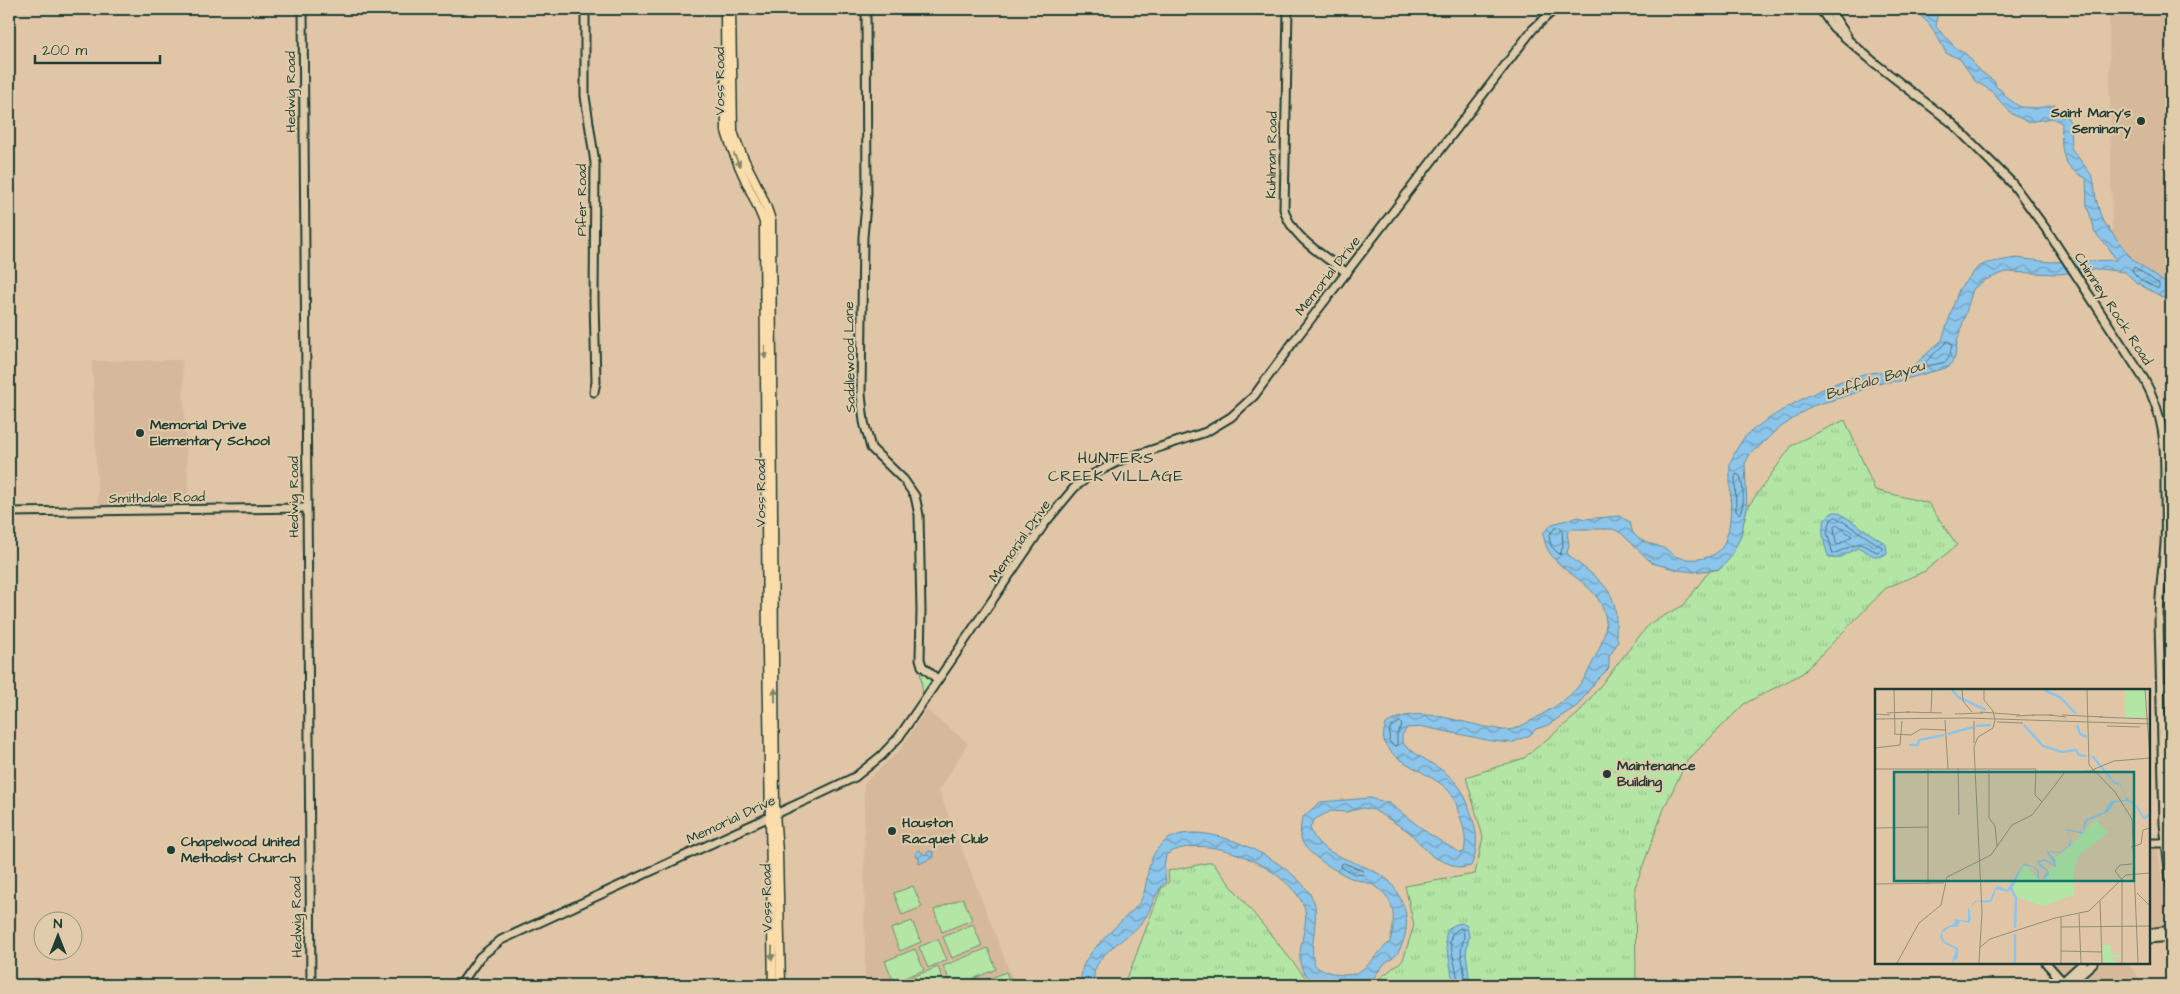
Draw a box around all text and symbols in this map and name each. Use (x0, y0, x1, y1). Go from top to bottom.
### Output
scale bar (35, 32, 160, 64)
text: 200 m (42, 40, 88, 61)
street label: Voss Road (710, 47, 730, 115)
street label: Hedwig Road (281, 51, 301, 133)
place label: Saint Mary's Seminary (2050, 103, 2131, 139)
street label: Kuhlman Road (1261, 111, 1283, 199)
marker: Saint Mary's Seminary (2135, 115, 2147, 127)
one-way arrow (732, 153, 741, 168)
street label: Pifer Road (572, 164, 592, 236)
street label: Memorial Drive (1290, 232, 1366, 320)
street label: Chimney Rock Road (2069, 249, 2157, 369)
street label: Saddlewood Lane (839, 301, 861, 413)
one-way arrow (761, 344, 769, 360)
water label: Buffalo Bayou (1823, 354, 1929, 406)
place label: Memorial Drive Elementary School (150, 415, 271, 451)
marker: Memorial Drive Elementary School (134, 427, 146, 439)
district label: HUNTERS CREEK VILLAGE (1048, 447, 1184, 487)
street label: Hedwig Road (284, 456, 304, 538)
street label: Voss Road (751, 459, 771, 527)
street label: Smithdale Road (109, 487, 205, 509)
street label: Memorial Drive (984, 495, 1056, 586)
one-way arrow (771, 686, 779, 702)
inset map (1875, 689, 2150, 964)
place label: Maintenance Building (1617, 756, 1696, 793)
marker: Maintenance Building (1601, 768, 1613, 780)
street label: Memorial Drive (683, 790, 779, 849)
place label: Houston Racquet Club (902, 813, 988, 849)
marker: Houston Racquet Club (886, 825, 898, 837)
place label: Chapelwood United Methodist Church (181, 832, 301, 868)
marker: Chapelwood United Methodist Church (165, 844, 177, 856)
street label: Voss Road (756, 864, 778, 932)
street label: Hedwig Road (286, 876, 308, 958)
north arrow (32, 912, 82, 962)
text: N (54, 914, 63, 934)
one-way arrow (768, 945, 776, 961)

